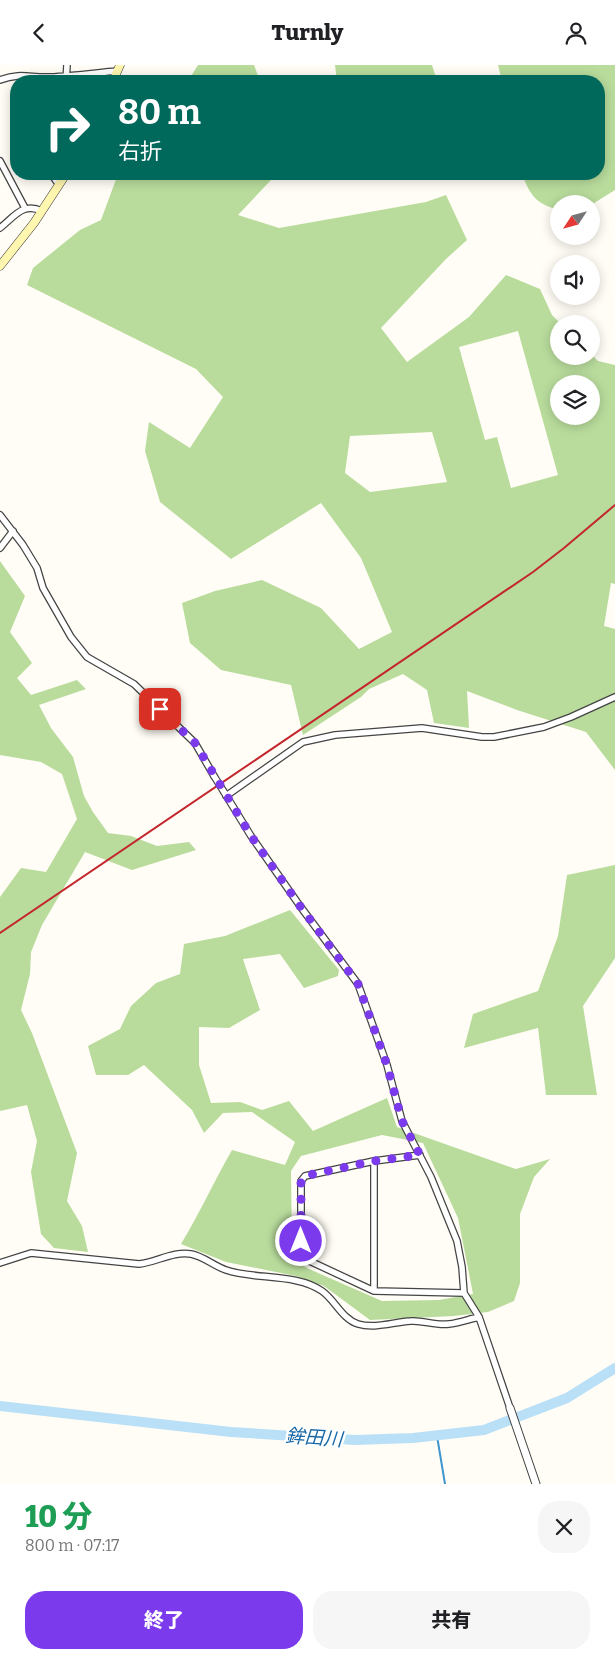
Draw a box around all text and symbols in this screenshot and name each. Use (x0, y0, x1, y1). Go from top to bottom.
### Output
icon: back (25, 19, 53, 47)
text: Turnly (272, 19, 343, 46)
icon: person (562, 19, 590, 47)
text: 80 m (118, 91, 201, 133)
icon: right (35, 95, 100, 160)
text: 右折 (118, 138, 162, 165)
north arrow (550, 195, 600, 245)
map controls (550, 195, 600, 425)
button: sound (550, 255, 600, 305)
button: search (550, 315, 600, 365)
button: layers (550, 375, 600, 425)
pin (139, 688, 181, 730)
icon: arrive (146, 695, 174, 723)
position arrow (274, 1214, 326, 1266)
water label: 鉾田川 (285, 1424, 345, 1451)
text: 10 分 (25, 1499, 92, 1535)
button: close (538, 1501, 590, 1553)
text: 800 m · 07:17 (25, 1536, 119, 1555)
button: 終了 (25, 1591, 303, 1649)
button: 共有 (313, 1591, 590, 1649)

